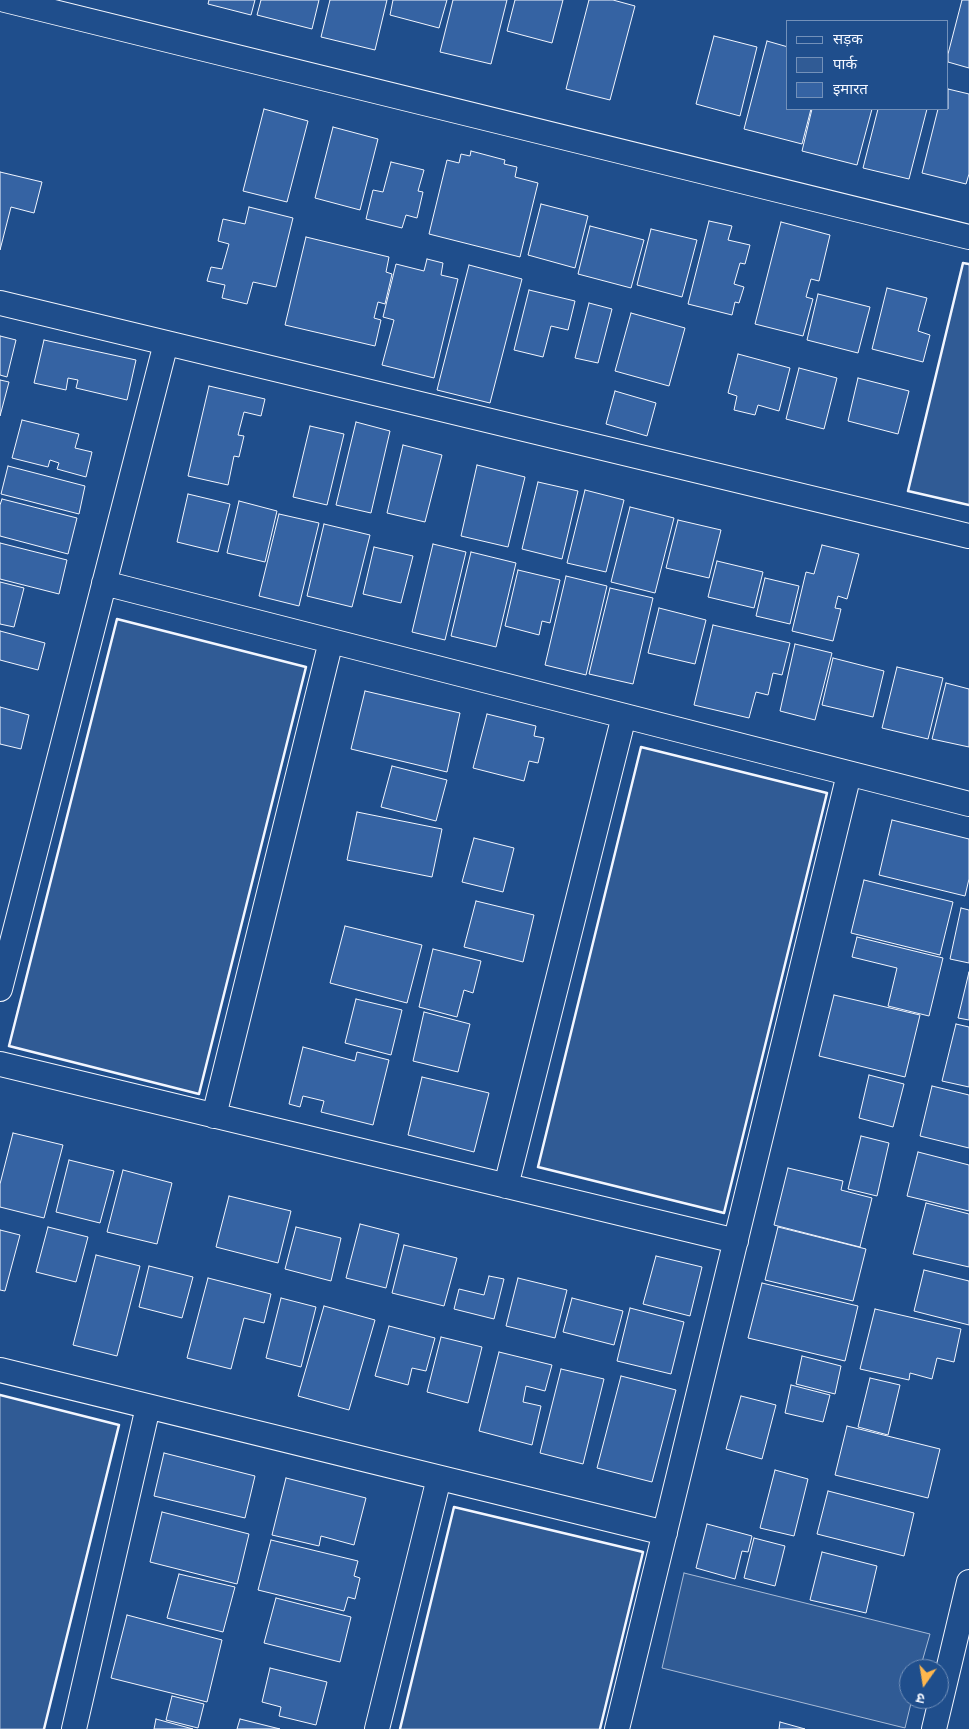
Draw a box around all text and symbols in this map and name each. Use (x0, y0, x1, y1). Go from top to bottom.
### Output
legend (786, 20, 949, 110)
text: सड़क (833, 30, 863, 48)
text: पार्क (833, 55, 857, 73)
text: इमारत (833, 80, 868, 98)
north arrow (899, 1659, 949, 1709)
text: उ (915, 1689, 927, 1707)

